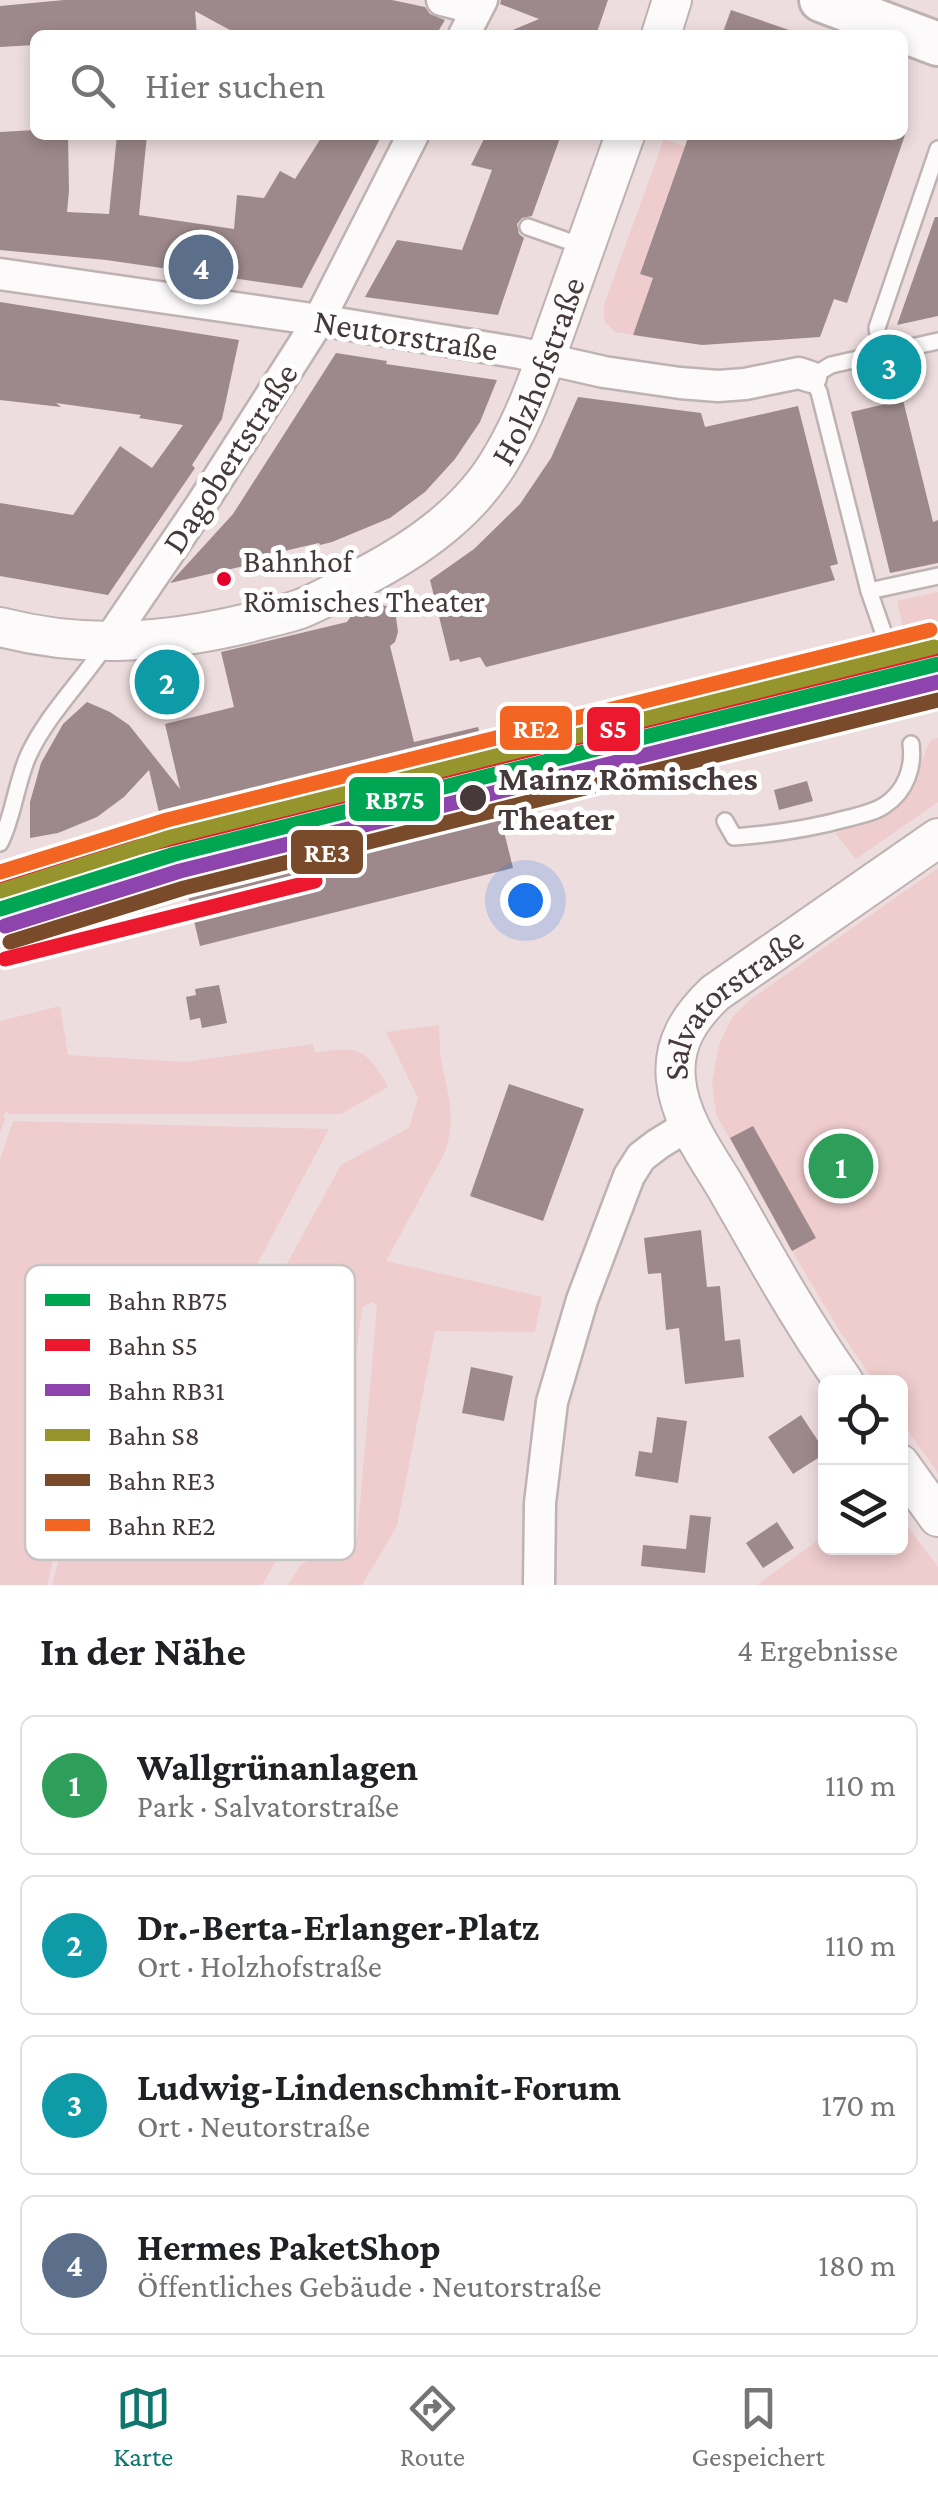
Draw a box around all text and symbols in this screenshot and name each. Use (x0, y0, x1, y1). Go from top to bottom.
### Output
search box (30, 30, 908, 140)
icon: search (65, 58, 120, 113)
text: Hier suchen (145, 64, 325, 106)
pin: 4 (168, 230, 234, 304)
street label: Holzhofstraße (482, 272, 592, 472)
street label: Neutorstraße (311, 301, 501, 369)
pin: 3 (856, 330, 922, 404)
street label: Dagobertstraße (154, 356, 306, 560)
place label: Bahnhof Römisches Theater (243, 543, 485, 619)
marker: Bahnhof Römisches Theater (214, 569, 234, 589)
pin: 2 (134, 644, 200, 720)
line badge: RE2 (498, 704, 574, 752)
line badge: S5 (585, 705, 642, 753)
text: RE2 (512, 713, 560, 744)
text: S5 (599, 713, 627, 744)
place label: Mainz Römisches Theater (498, 759, 758, 838)
line badge: RB75 (347, 775, 442, 823)
marker: Mainz Römisches Theater (457, 782, 489, 814)
text: RB75 (365, 784, 425, 815)
line badge: RE3 (289, 828, 365, 876)
text: RE3 (304, 837, 350, 868)
your location (500, 875, 551, 926)
street label: Salvatorstraße (656, 918, 811, 1081)
pin: 1 (808, 1128, 874, 1204)
legend (25, 1265, 355, 1560)
text: Bahn RB75 (108, 1285, 228, 1316)
text: Bahn S5 (108, 1330, 198, 1361)
text: Bahn RB31 (108, 1375, 225, 1406)
map controls (818, 1375, 908, 1555)
button: locate (818, 1375, 908, 1465)
text: Bahn S8 (108, 1420, 200, 1451)
text: Bahn RE3 (108, 1465, 216, 1496)
button: layers (818, 1465, 908, 1555)
text: Bahn RE2 (108, 1510, 216, 1541)
text: In der Nähe (40, 1627, 246, 1674)
text: 4 Ergebnisse (737, 1632, 898, 1668)
text: Wallgrünanlagen (137, 1746, 418, 1788)
text: 1 (69, 1767, 80, 1803)
text: 110 m (825, 1767, 896, 1803)
text: Park · Salvatorstraße (137, 1788, 399, 1824)
text: Dr.-Berta-Erlanger-Platz (137, 1906, 539, 1948)
text: 2 (66, 1927, 83, 1963)
text: 110 m (825, 1927, 896, 1963)
text: Ort · Holzhofstraße (137, 1948, 382, 1984)
text: Ludwig-Lindenschmit-Forum (137, 2066, 621, 2108)
text: 3 (67, 2087, 82, 2123)
text: 170 m (821, 2087, 896, 2123)
text: Ort · Neutorstraße (137, 2108, 370, 2144)
text: Hermes PaketShop (137, 2226, 441, 2268)
text: 4 (66, 2247, 83, 2283)
text: 180 m (818, 2247, 896, 2283)
text: Öffentliches Gebäude · Neutorstraße (137, 2268, 602, 2304)
tab: Karte (113, 2381, 173, 2472)
tab: Route (400, 2381, 465, 2472)
tab: Gespeichert (691, 2381, 825, 2472)

